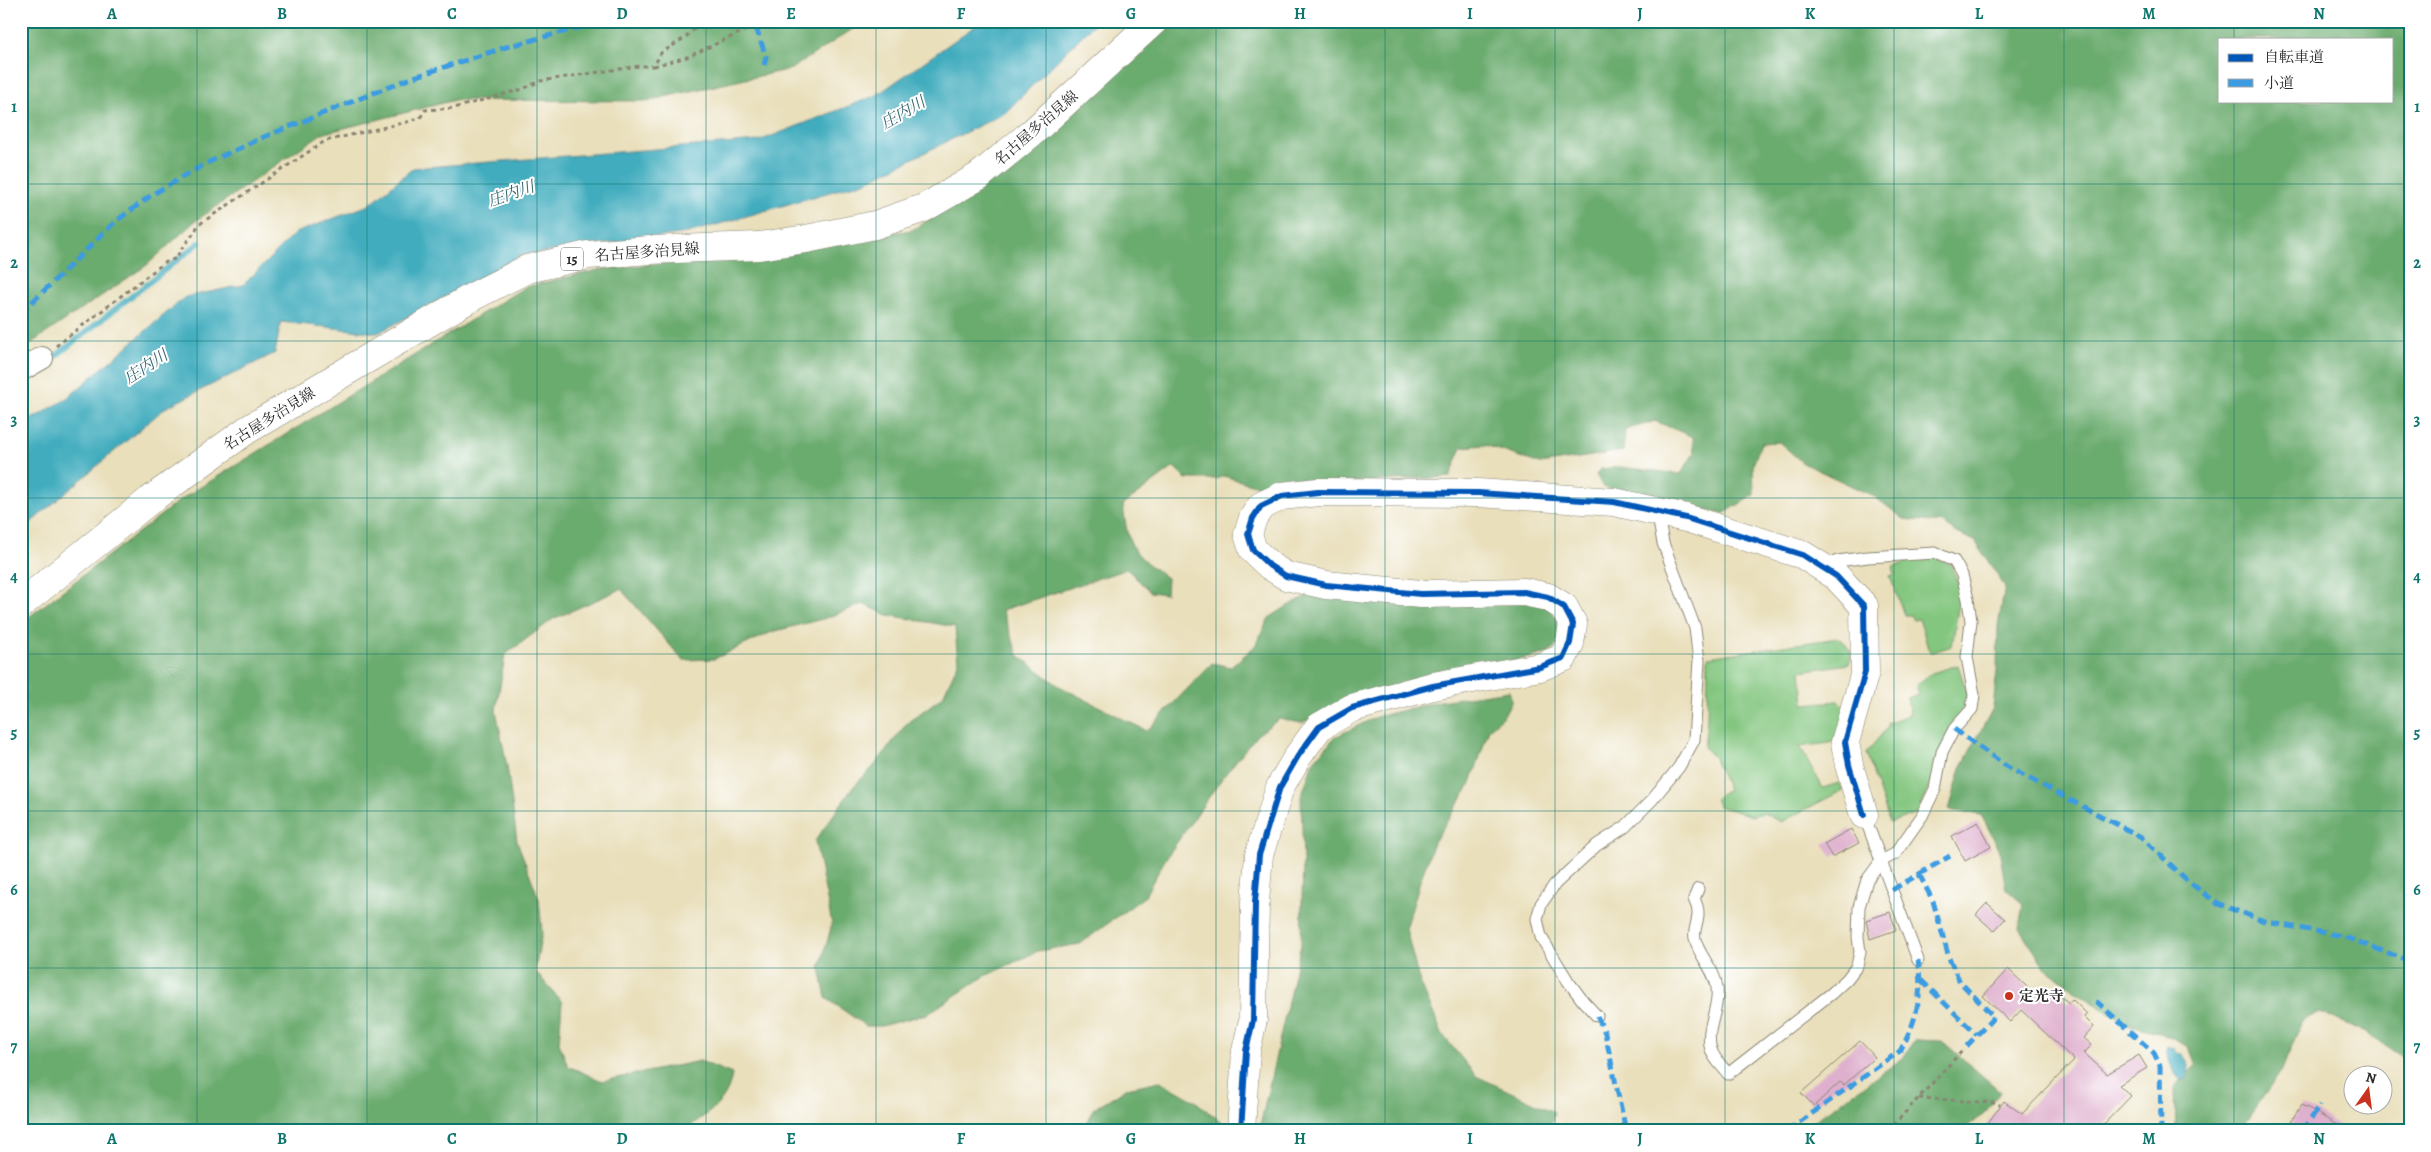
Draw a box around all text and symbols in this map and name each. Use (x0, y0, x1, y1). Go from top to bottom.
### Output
text: A (106, 3, 118, 25)
text: B (277, 3, 287, 25)
text: C (447, 3, 457, 25)
text: D (616, 3, 628, 25)
text: E (786, 3, 796, 25)
text: F (957, 3, 966, 25)
text: G (1126, 3, 1136, 25)
text: H (1294, 3, 1306, 25)
text: I (1467, 3, 1473, 25)
text: J (1637, 3, 1643, 25)
text: K (1805, 3, 1816, 25)
text: L (1975, 3, 1984, 25)
text: M (2142, 3, 2156, 25)
text: N (2313, 3, 2325, 25)
legend (2218, 38, 2394, 102)
text: 自転車道 (2264, 47, 2324, 67)
text: 小道 (2264, 73, 2294, 93)
street label: 名古屋多治見線 (990, 86, 1082, 170)
water label: 庄内川 (877, 90, 931, 135)
text: 1 (11, 96, 17, 118)
text: 1 (2414, 96, 2420, 118)
water label: 庄内川 (485, 175, 539, 212)
street label: 名古屋多治見線 (594, 238, 700, 266)
road number: 15 (561, 248, 583, 270)
text: 2 (10, 252, 18, 274)
text: 2 (2413, 252, 2421, 274)
water label: 庄内川 (120, 344, 174, 389)
street label: 名古屋多治見線 (219, 383, 319, 455)
text: 3 (11, 409, 18, 431)
text: 3 (2414, 409, 2421, 431)
text: 4 (10, 566, 18, 588)
text: 4 (2413, 566, 2421, 588)
text: 5 (11, 722, 18, 744)
text: 5 (2414, 722, 2421, 744)
text: 6 (10, 879, 18, 901)
text: 6 (2413, 879, 2421, 901)
place label: 定光寺 (2019, 986, 2064, 1006)
marker: 定光寺 (2003, 990, 2015, 1002)
text: 7 (11, 1036, 18, 1058)
text: 7 (2414, 1036, 2421, 1058)
north arrow (2344, 1064, 2394, 1114)
text: N (2364, 1067, 2378, 1088)
text: A (106, 1128, 118, 1150)
text: B (277, 1128, 287, 1150)
text: C (447, 1128, 457, 1150)
text: D (616, 1128, 628, 1150)
text: E (786, 1128, 796, 1150)
text: F (957, 1128, 966, 1150)
text: G (1126, 1128, 1136, 1150)
text: H (1294, 1128, 1306, 1150)
text: I (1467, 1128, 1473, 1150)
text: J (1637, 1128, 1643, 1150)
text: K (1805, 1128, 1816, 1150)
text: L (1975, 1128, 1984, 1150)
text: M (2142, 1128, 2156, 1150)
text: N (2313, 1128, 2325, 1150)

